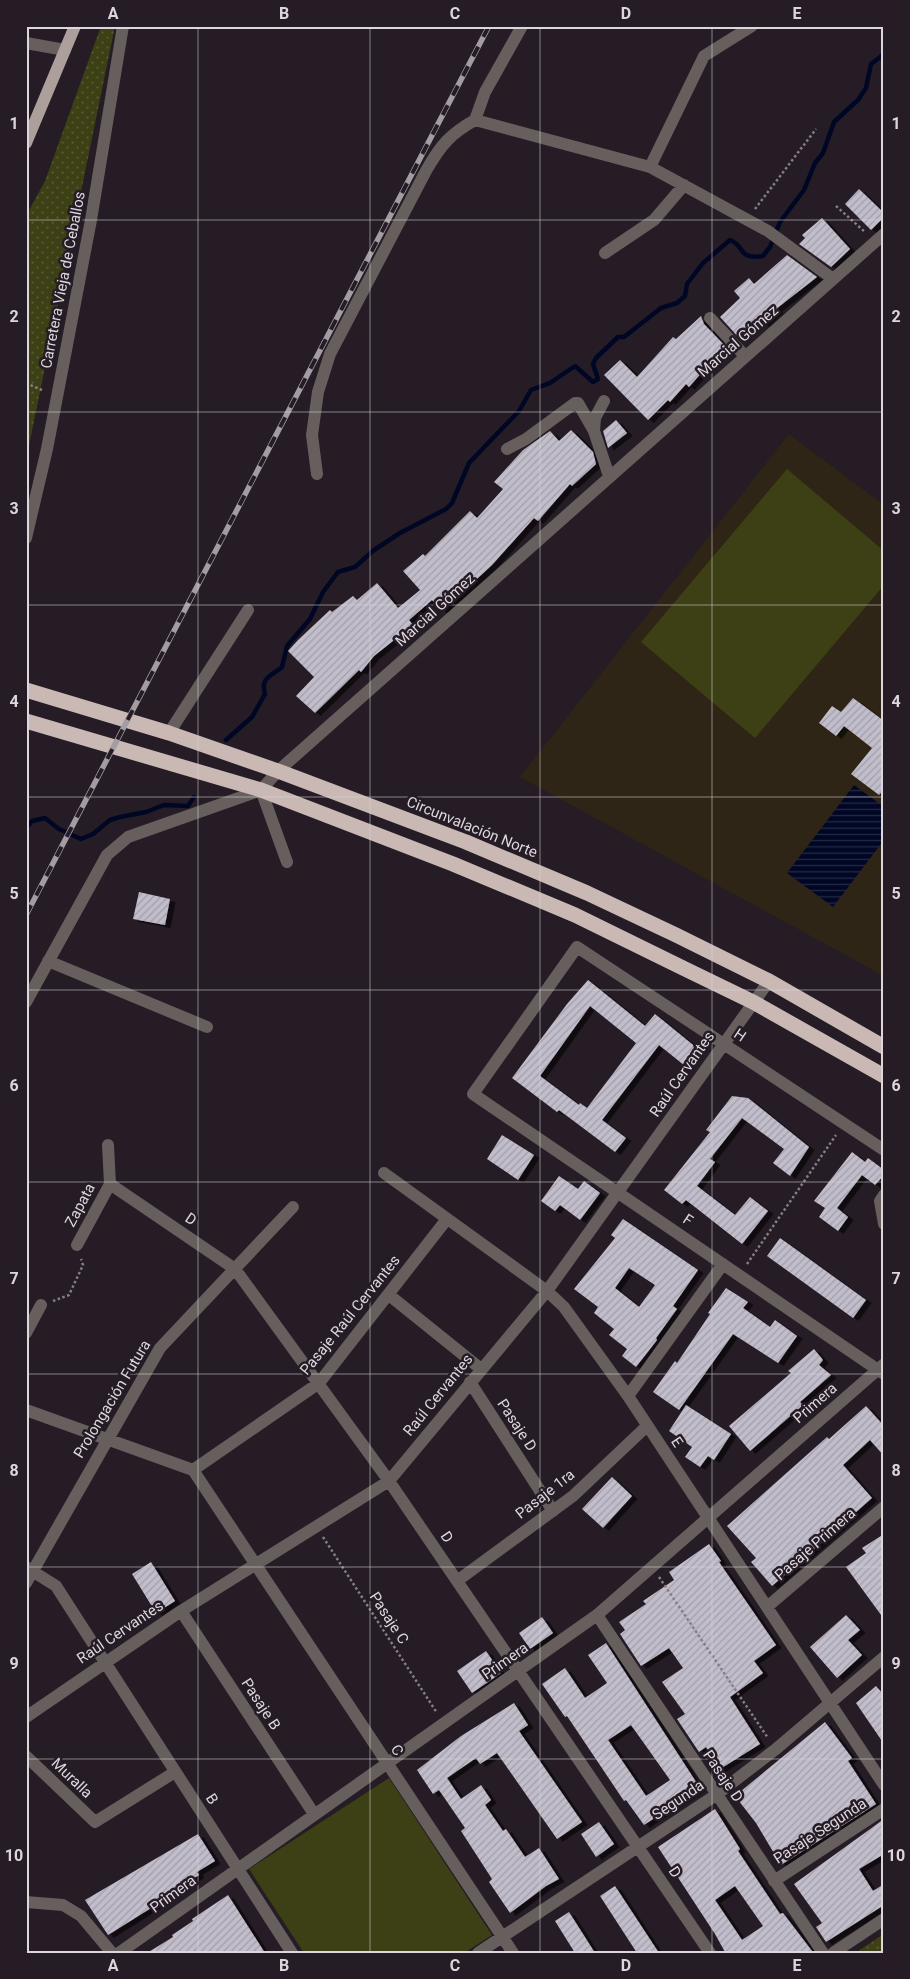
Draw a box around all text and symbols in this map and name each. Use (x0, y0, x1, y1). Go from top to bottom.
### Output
text: A (108, 4, 119, 23)
text: B (279, 4, 289, 23)
text: C (450, 4, 460, 23)
text: D (621, 4, 631, 23)
text: E (793, 4, 802, 23)
text: 1 (9, 114, 19, 133)
text: 1 (891, 114, 901, 133)
street label: Carretera Vieja de Ceballos (37, 190, 89, 370)
street label: Marcial Gómez (694, 301, 782, 381)
text: 2 (9, 307, 19, 326)
text: 2 (891, 307, 901, 326)
text: 3 (9, 499, 19, 518)
text: 3 (891, 499, 901, 518)
street label: Marcial Gómez (392, 570, 478, 650)
text: 4 (9, 692, 19, 711)
text: 4 (891, 692, 901, 711)
street label: Circunvalación Norte (404, 793, 540, 861)
text: 5 (9, 884, 19, 903)
text: 5 (891, 884, 901, 903)
street label: H (731, 1025, 749, 1045)
street label: Raúl Cervantes (646, 1028, 718, 1120)
text: 6 (9, 1076, 19, 1095)
text: 6 (891, 1076, 901, 1095)
street label: Zapata (61, 1180, 99, 1230)
street label: D (182, 1209, 200, 1229)
street label: F (680, 1210, 696, 1230)
street label: Pasaje Raúl Cervantes (296, 1251, 404, 1379)
text: 7 (9, 1269, 19, 1288)
text: 7 (891, 1269, 901, 1288)
street label: Prolongación Futura (70, 1337, 154, 1461)
street label: Raúl Cervantes (399, 1350, 477, 1440)
street label: Primera (789, 1379, 841, 1427)
street label: Pasaje D (494, 1396, 540, 1454)
street label: E (667, 1433, 687, 1451)
text: 8 (9, 1461, 19, 1480)
text: 8 (891, 1461, 901, 1480)
street label: Pasaje 1ra (512, 1465, 578, 1523)
street label: Pasaje Primera (771, 1504, 859, 1584)
street label: D (437, 1528, 457, 1546)
street label: Pasaje C (366, 1589, 413, 1648)
street label: Raúl Cervantes (73, 1597, 167, 1667)
street label: Primera (478, 1639, 532, 1683)
text: 9 (9, 1654, 19, 1673)
text: 9 (891, 1654, 901, 1673)
street label: Pasaje B (238, 1675, 284, 1733)
street label: C (387, 1741, 407, 1759)
street label: Pasaje D (699, 1747, 747, 1805)
street label: Muralla (48, 1754, 96, 1802)
street label: Segunda (649, 1776, 707, 1824)
street label: B (202, 1790, 222, 1808)
street label: Pasaje Segunda (770, 1794, 870, 1868)
text: 10 (5, 1846, 23, 1865)
text: 10 (887, 1846, 905, 1865)
street label: D (665, 1863, 685, 1881)
street label: Primera (147, 1871, 199, 1917)
text: A (108, 1956, 119, 1975)
text: B (279, 1956, 289, 1975)
text: C (450, 1956, 460, 1975)
text: D (621, 1956, 631, 1975)
text: E (793, 1956, 802, 1975)

